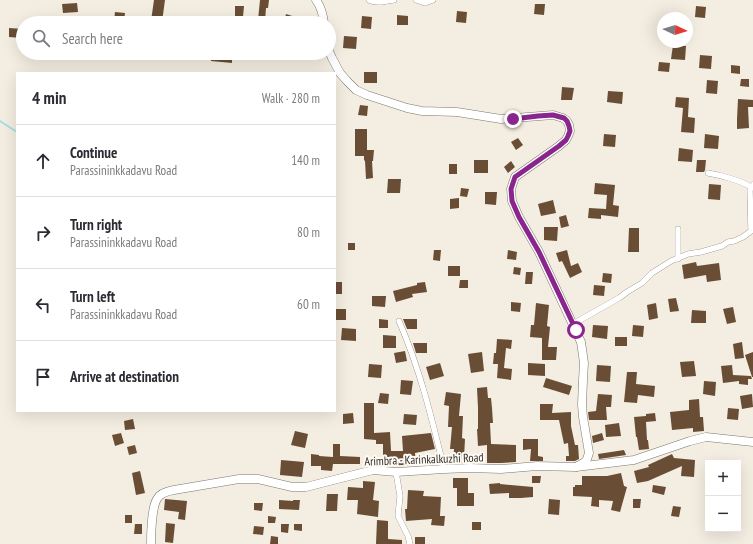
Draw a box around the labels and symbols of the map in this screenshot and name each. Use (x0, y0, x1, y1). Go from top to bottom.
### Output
north arrow (657, 12, 693, 48)
route end (504, 110, 522, 128)
route start (567, 321, 585, 339)
street label: Arimbra - Karinkalkuzhi Road (364, 449, 484, 469)

